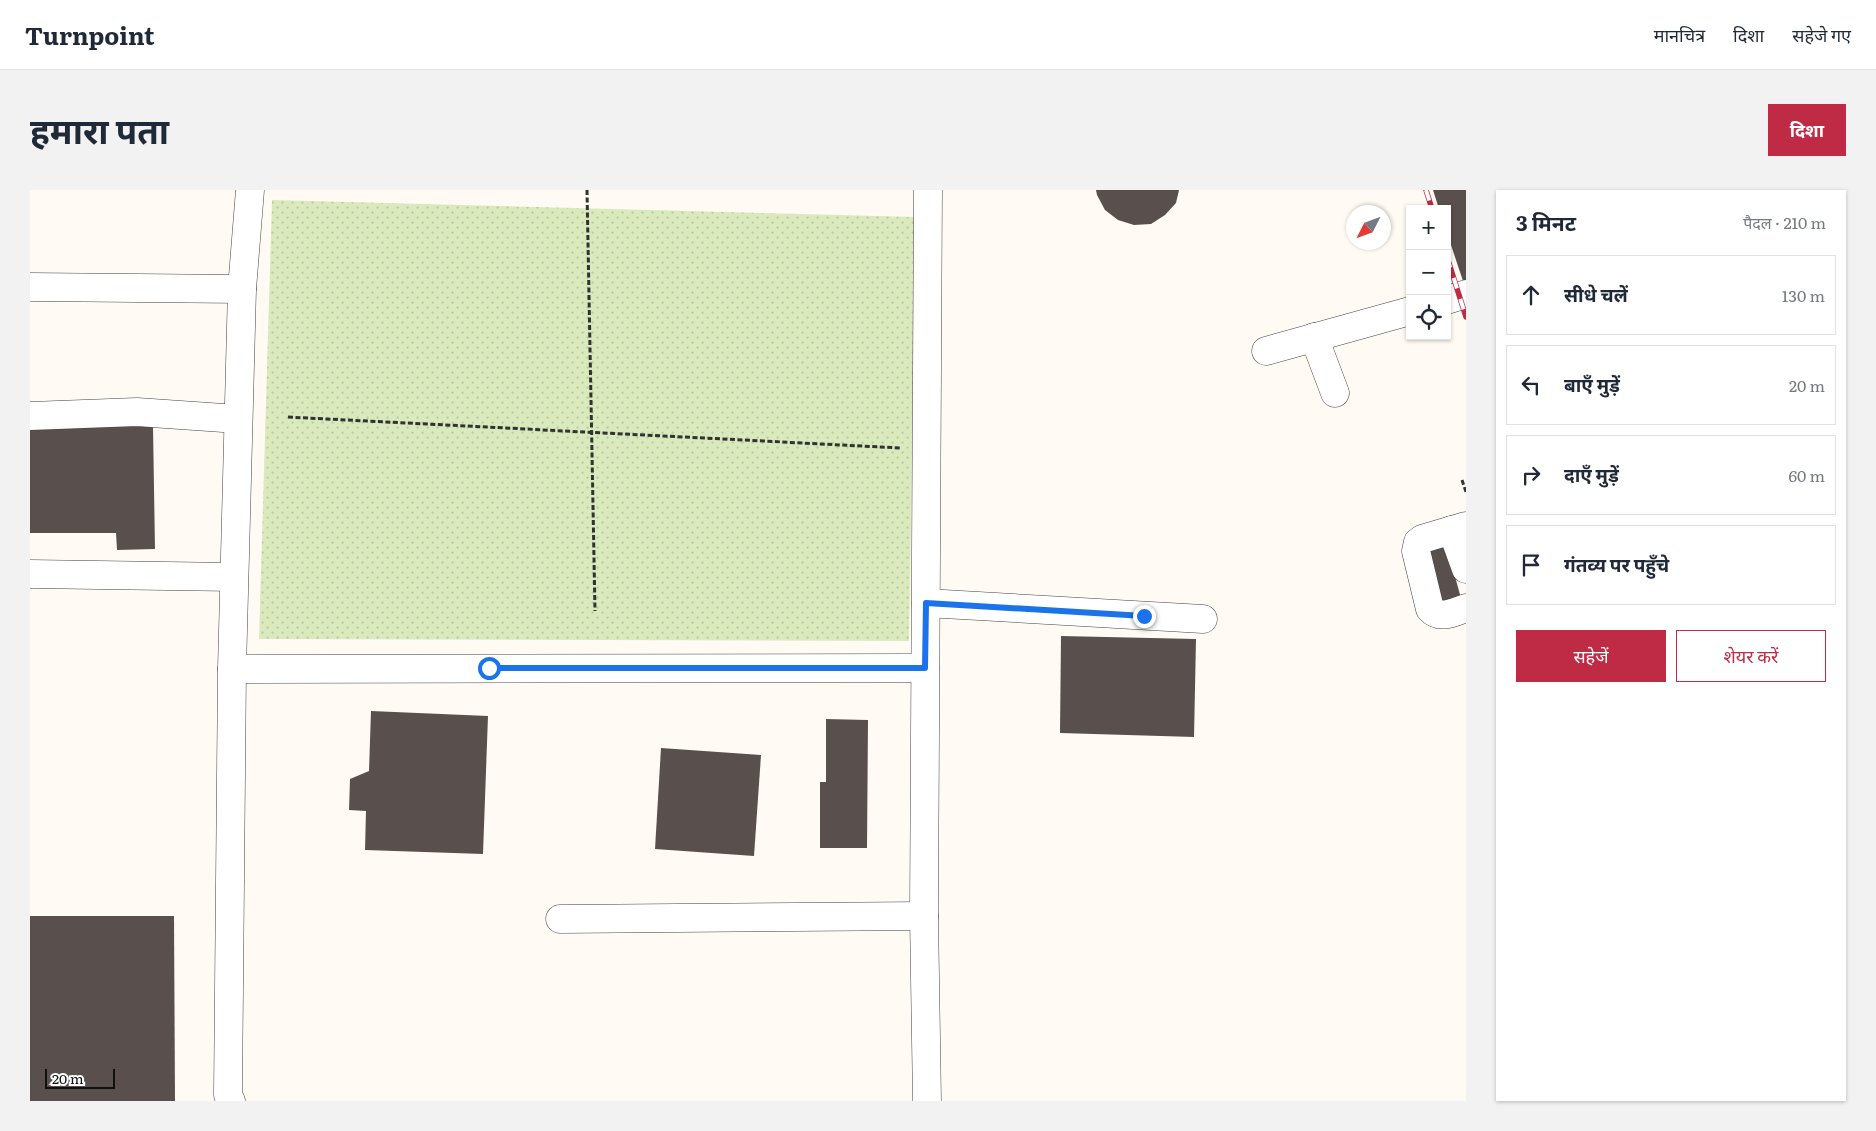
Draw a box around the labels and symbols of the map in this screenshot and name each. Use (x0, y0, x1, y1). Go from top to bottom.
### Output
north arrow (1346, 205, 1391, 250)
route end (1133, 605, 1156, 628)
route start (478, 657, 501, 680)
scale bar (45, 1066, 115, 1089)

